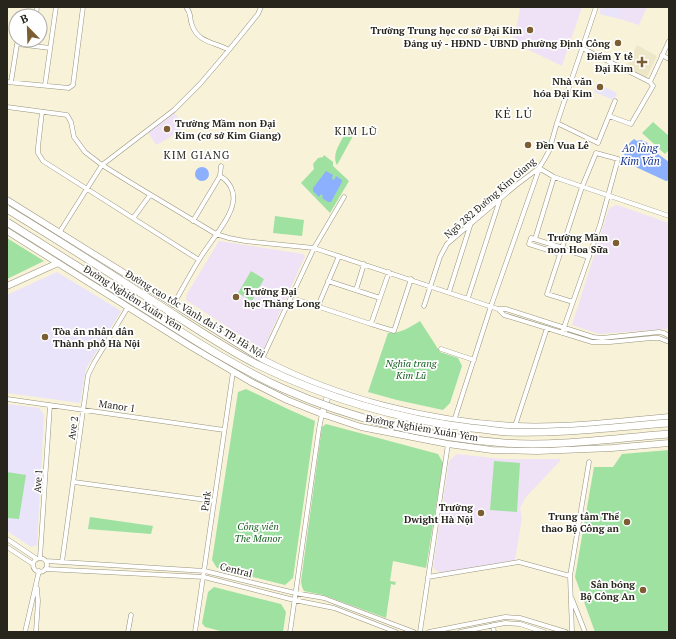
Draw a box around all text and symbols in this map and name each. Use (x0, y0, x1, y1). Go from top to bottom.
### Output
north arrow (8, 8, 48, 48)
text: B (18, 11, 30, 27)
place label: Trường Trung học cơ sở Đại Kim (370, 24, 523, 37)
marker: Trường Trung học cơ sở Đại Kim (525, 25, 535, 35)
place label: Đảng uỷ - HĐND - UBND phường Định Công (404, 37, 610, 50)
marker: Đảng uỷ - HĐND - UBND phường Định Công (613, 38, 623, 48)
place label: Điểm Y tế Đại Kim (587, 50, 634, 75)
marker: Điểm Y tế Đại Kim (636, 56, 648, 68)
place label: Nhà văn hóa Đại Kim (533, 75, 593, 100)
marker: Nhà văn hóa Đại Kim (595, 82, 605, 92)
district label: KẺ LỦ (495, 106, 533, 121)
place label: Trường Mầm non Đại Kim (cơ sở Kim Giang) (175, 117, 281, 142)
marker: Trường Mầm non Đại Kim (cơ sở Kim Giang) (162, 124, 172, 134)
district label: KIM LŨ (334, 124, 378, 138)
place label: Đền Vua Lê (536, 139, 590, 152)
marker: Đền Vua Lê (523, 140, 533, 150)
water label: Ao làng Kim Văn (619, 141, 660, 168)
district label: KIM GIANG (164, 148, 230, 162)
street label: Ngõ 282 Đường Kim Giang (442, 154, 539, 241)
place label: Trường Mầm non Hoa Sữa (547, 231, 609, 256)
marker: Trường Mầm non Hoa Sữa (611, 238, 621, 248)
street label: Đường Nghiêm Xuân Yêm (81, 262, 185, 334)
street label: Đường cao tốc Vành đai 3 TP. Hà Nội (123, 267, 267, 361)
place label: Trường Đại học Thăng Long (244, 285, 321, 310)
marker: Trường Đại học Thăng Long (231, 292, 241, 302)
place label: Tòa án nhân dân Thành phố Hà Nội (53, 325, 141, 350)
marker: Tòa án nhân dân Thành phố Hà Nội (40, 332, 50, 342)
park label: Nghĩa trang Kim Lũ (384, 357, 438, 382)
street label: Manor 1 (98, 397, 136, 415)
street label: Đường Nghiêm Xuân Yêm (365, 412, 480, 444)
street label: Ave 2 (65, 415, 81, 441)
street label: Ave 1 (31, 469, 45, 493)
street label: Park (198, 489, 214, 512)
place label: Trường Dwight Hà Nội (404, 501, 474, 526)
marker: Trường Dwight Hà Nội (476, 508, 486, 518)
place label: Trung tâm Thể thao Bộ Công an (541, 510, 620, 535)
marker: Trung tâm Thể thao Bộ Công an (622, 517, 632, 527)
park label: Công viên The Manor (235, 520, 283, 545)
street label: Central (219, 560, 253, 580)
place label: Sân bóng Bộ Công An (580, 578, 636, 603)
marker: Sân bóng Bộ Công An (638, 585, 648, 595)

